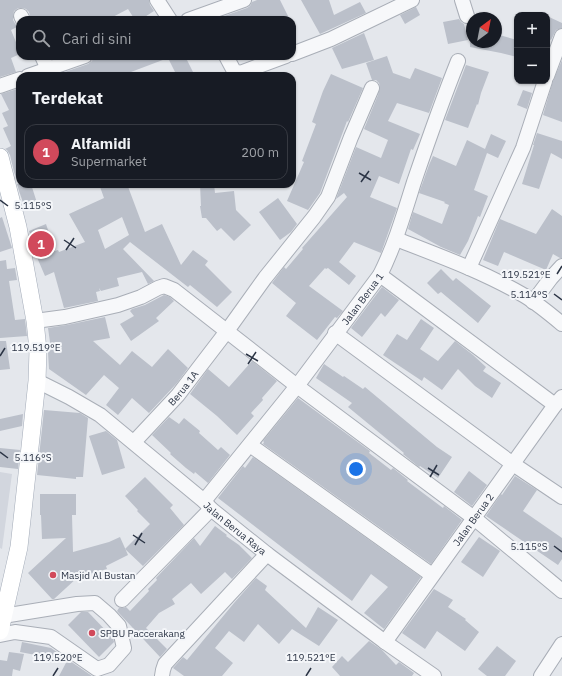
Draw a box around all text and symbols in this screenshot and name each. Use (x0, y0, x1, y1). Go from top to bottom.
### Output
north arrow (466, 12, 502, 48)
map controls (514, 12, 550, 84)
button: + (514, 12, 550, 48)
search box (16, 16, 296, 60)
icon: search (30, 27, 52, 49)
text: Cari di sini (62, 29, 131, 48)
button: − (514, 48, 550, 84)
text: Terdekat (32, 87, 103, 109)
text: Alfamidi (71, 134, 131, 153)
text: 1 (42, 144, 50, 161)
text: 200 m (241, 144, 279, 161)
text: Supermarket (71, 153, 147, 170)
text: 5.115°S (14, 199, 52, 212)
pin: 1 (28, 229, 54, 259)
text: 119.521°E (501, 268, 551, 281)
street label: Jalan Berua 1 (339, 270, 386, 327)
text: 5.114°S (510, 288, 548, 301)
text: 119.519°E (11, 341, 61, 354)
street label: Berua 1A (165, 367, 201, 408)
text: 5.116°S (14, 451, 52, 464)
your location (346, 459, 366, 479)
street label: Jalan Berua 2 (450, 490, 496, 548)
street label: Jalan Berua Raya (201, 499, 270, 558)
text: 5.115°S (510, 540, 548, 553)
place label: Masjid Al Bustan (61, 569, 136, 582)
marker: Masjid Al Bustan (48, 570, 58, 580)
place label: SPBU Paccerakang (100, 627, 185, 640)
marker: SPBU Paccerakang (87, 628, 97, 638)
text: 119.520°E (33, 651, 83, 664)
text: 119.521°E (286, 651, 336, 664)

